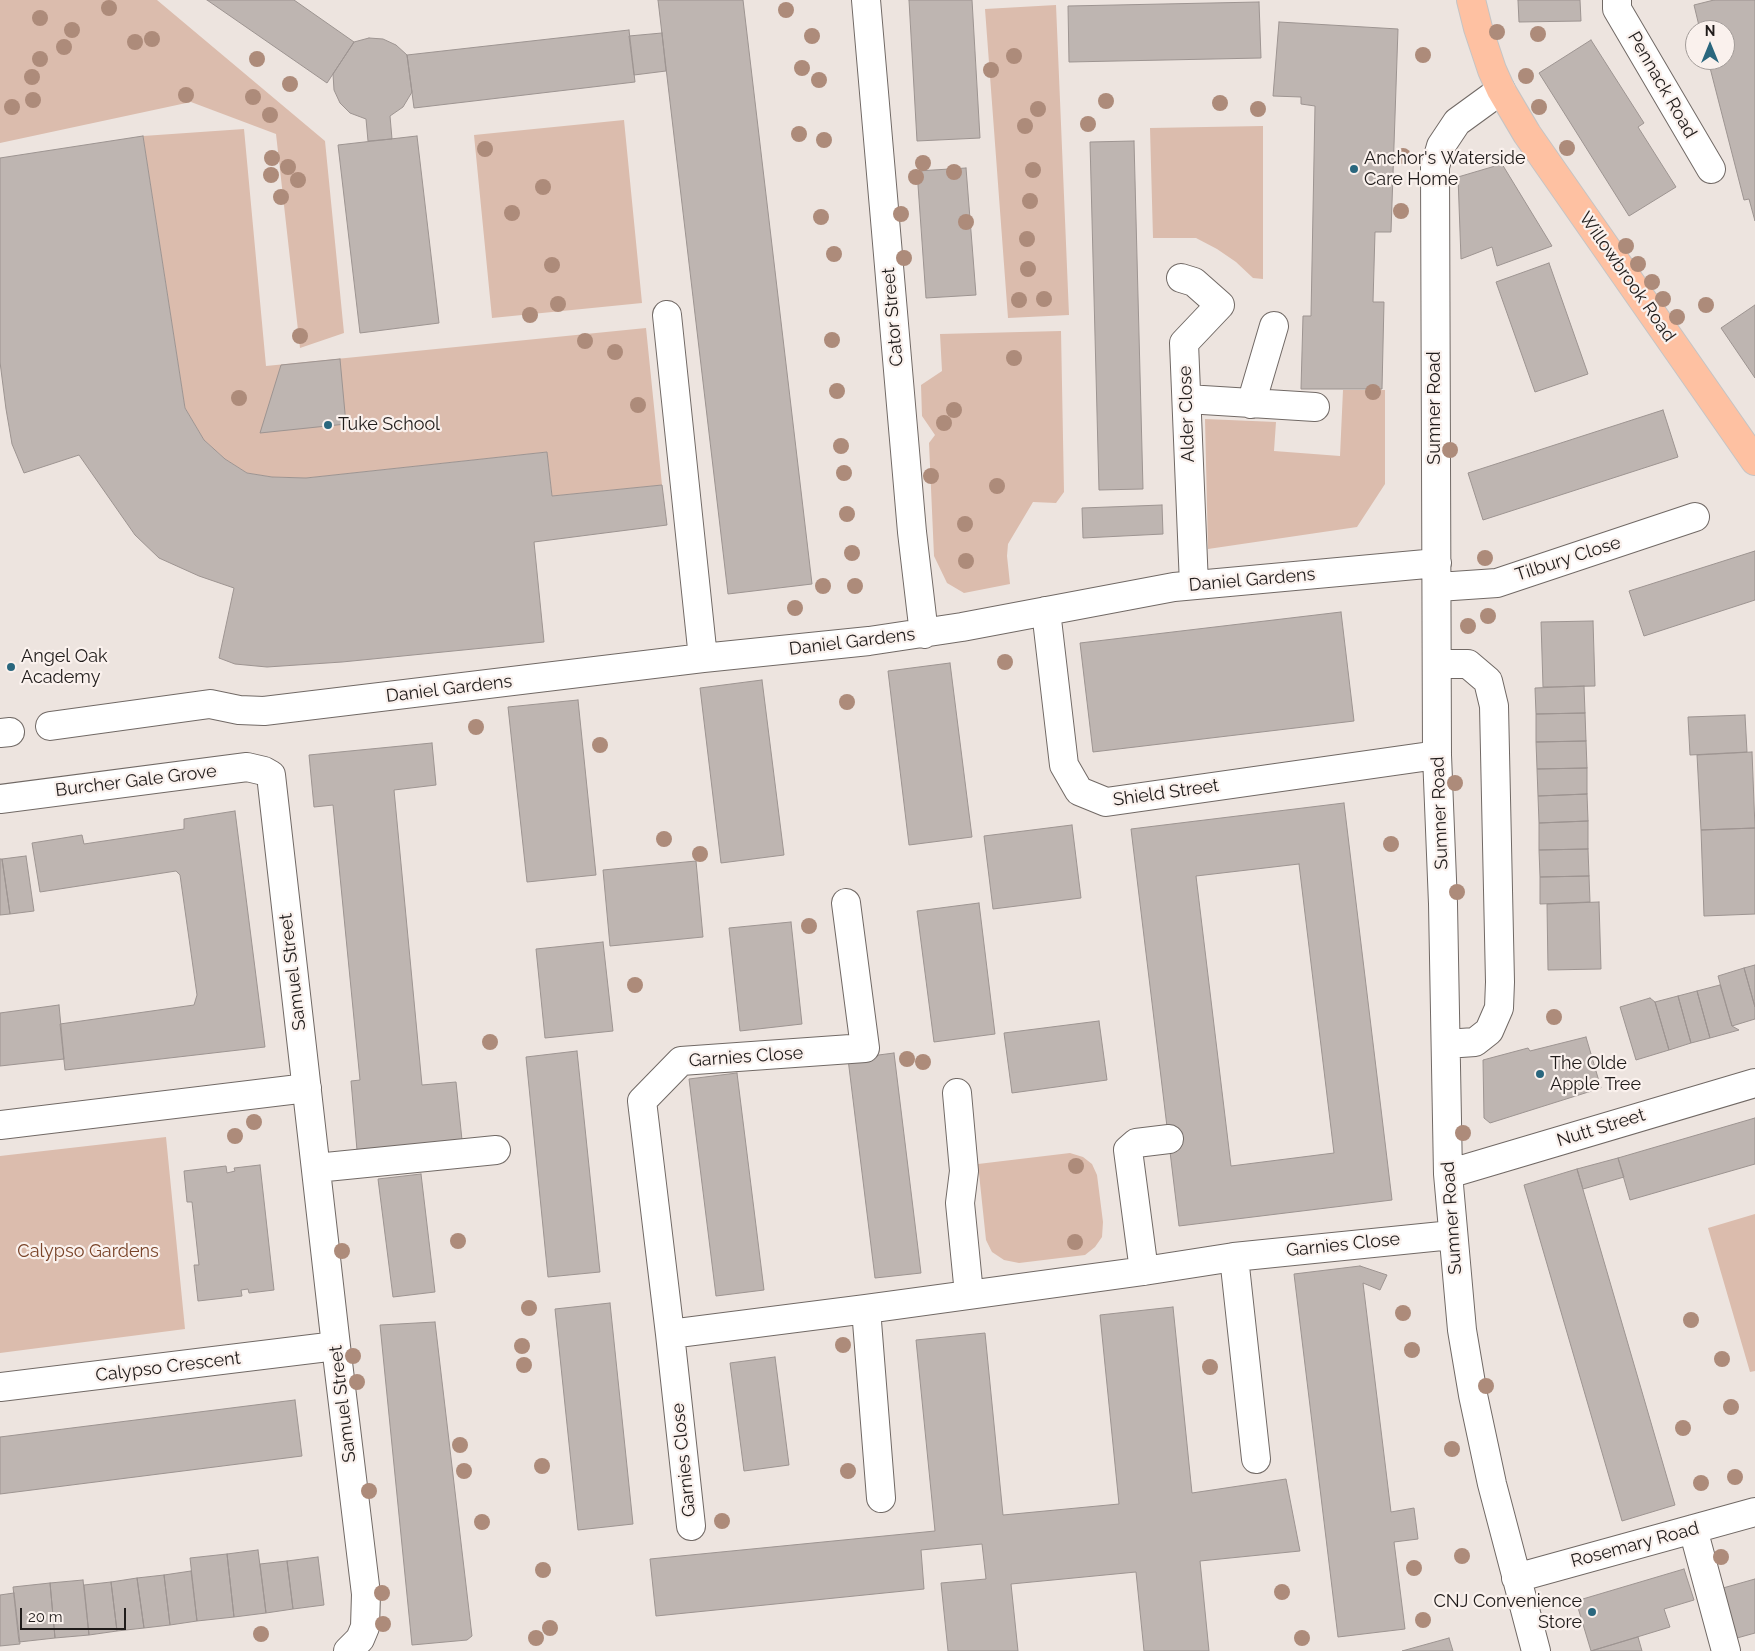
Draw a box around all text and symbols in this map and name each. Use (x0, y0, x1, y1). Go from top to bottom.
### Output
north arrow (1685, 20, 1735, 70)
text: N (1705, 23, 1715, 39)
street label: Pennack Road (1623, 28, 1701, 142)
place label: Anchor's Waterside Care Home (1364, 148, 1525, 190)
marker: Anchor's Waterside Care Home (1348, 163, 1360, 175)
street label: Willowbrook Road (1574, 208, 1680, 346)
street label: Cator Street (878, 267, 908, 367)
street label: Sumner Road (1424, 351, 1446, 465)
street label: Alder Close (1175, 365, 1199, 463)
place label: Tuke School (338, 414, 440, 436)
marker: Tuke School (322, 419, 334, 431)
street label: Tilbury Close (1513, 532, 1623, 586)
street label: Daniel Gardens (1188, 564, 1316, 596)
street label: Daniel Gardens (788, 624, 916, 660)
place label: Angel Oak Academy (21, 646, 108, 689)
marker: Angel Oak Academy (5, 661, 17, 673)
street label: Daniel Gardens (385, 671, 513, 707)
street label: Sumner Road (1427, 756, 1453, 870)
street label: Burcher Gale Grove (54, 760, 218, 802)
street label: Shield Street (1112, 775, 1220, 811)
street label: Samuel Street (275, 912, 311, 1032)
street label: Garnies Close (688, 1042, 804, 1072)
place label: The Olde Apple Tree (1550, 1053, 1641, 1096)
marker: The Olde Apple Tree (1534, 1068, 1546, 1080)
street label: Nutt Street (1554, 1104, 1648, 1152)
street label: Sumner Road (1437, 1161, 1467, 1275)
street label: Garnies Close (1285, 1228, 1401, 1262)
park label: Calypso Gardens (17, 1241, 159, 1263)
street label: Samuel Street (325, 1344, 361, 1464)
street label: Calypso Crescent (94, 1347, 242, 1387)
street label: Garnies Close (667, 1402, 701, 1518)
street label: Rosemary Road (1569, 1518, 1701, 1572)
place label: CNJ Convenience Store (1433, 1591, 1582, 1634)
scale bar (22, 1598, 129, 1630)
marker: CNJ Convenience Store (1586, 1606, 1598, 1618)
text: 20 m (28, 1608, 63, 1626)

